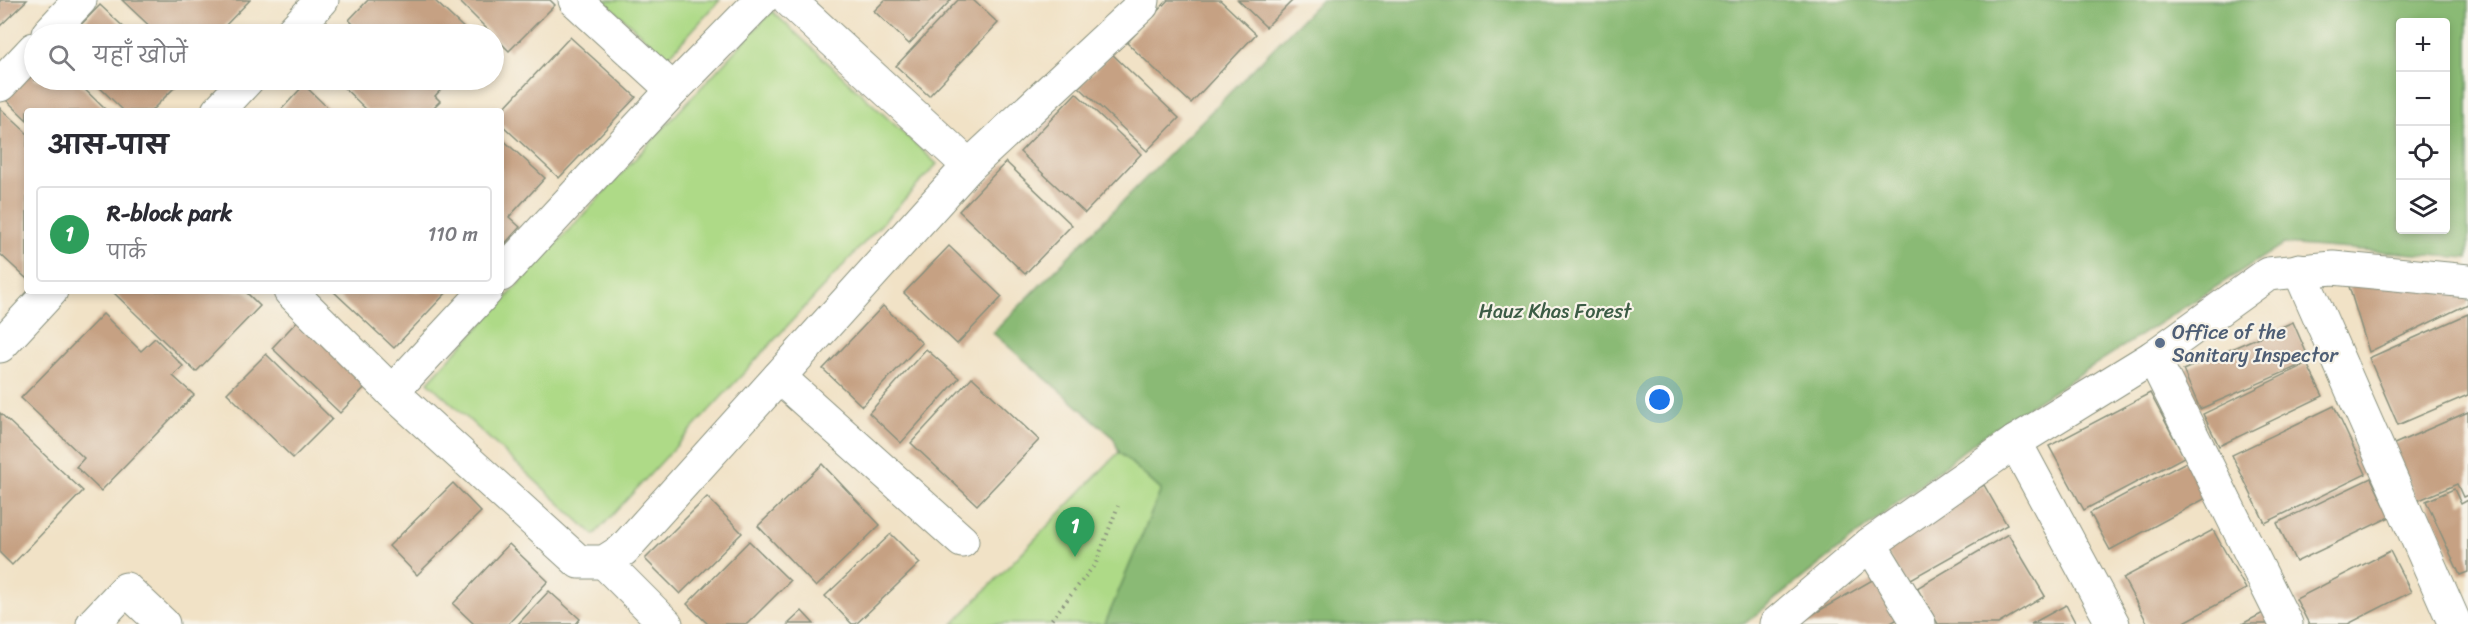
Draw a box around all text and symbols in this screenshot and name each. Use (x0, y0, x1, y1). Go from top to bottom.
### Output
map controls (2396, 18, 2450, 234)
button: + (2396, 18, 2450, 72)
search box (24, 24, 504, 90)
text: यहाँ खोजें (93, 36, 188, 75)
icon: search (45, 41, 78, 74)
button: − (2396, 72, 2450, 126)
text: आस-पास (48, 122, 168, 168)
button: locate (2396, 126, 2450, 180)
button: layers (2396, 180, 2450, 234)
text: R-block park (107, 194, 232, 233)
text: 1 (65, 217, 74, 252)
text: 110 m (428, 217, 478, 252)
text: पार्क (107, 235, 146, 270)
park label: Hauz Khas Forest (1479, 294, 1632, 329)
place label: Office of the Sanitary Inspector (2172, 315, 2339, 373)
marker: Office of the Sanitary Inspector (2153, 336, 2167, 350)
your location (1645, 385, 1674, 414)
pin: 1 (1056, 508, 1094, 557)

